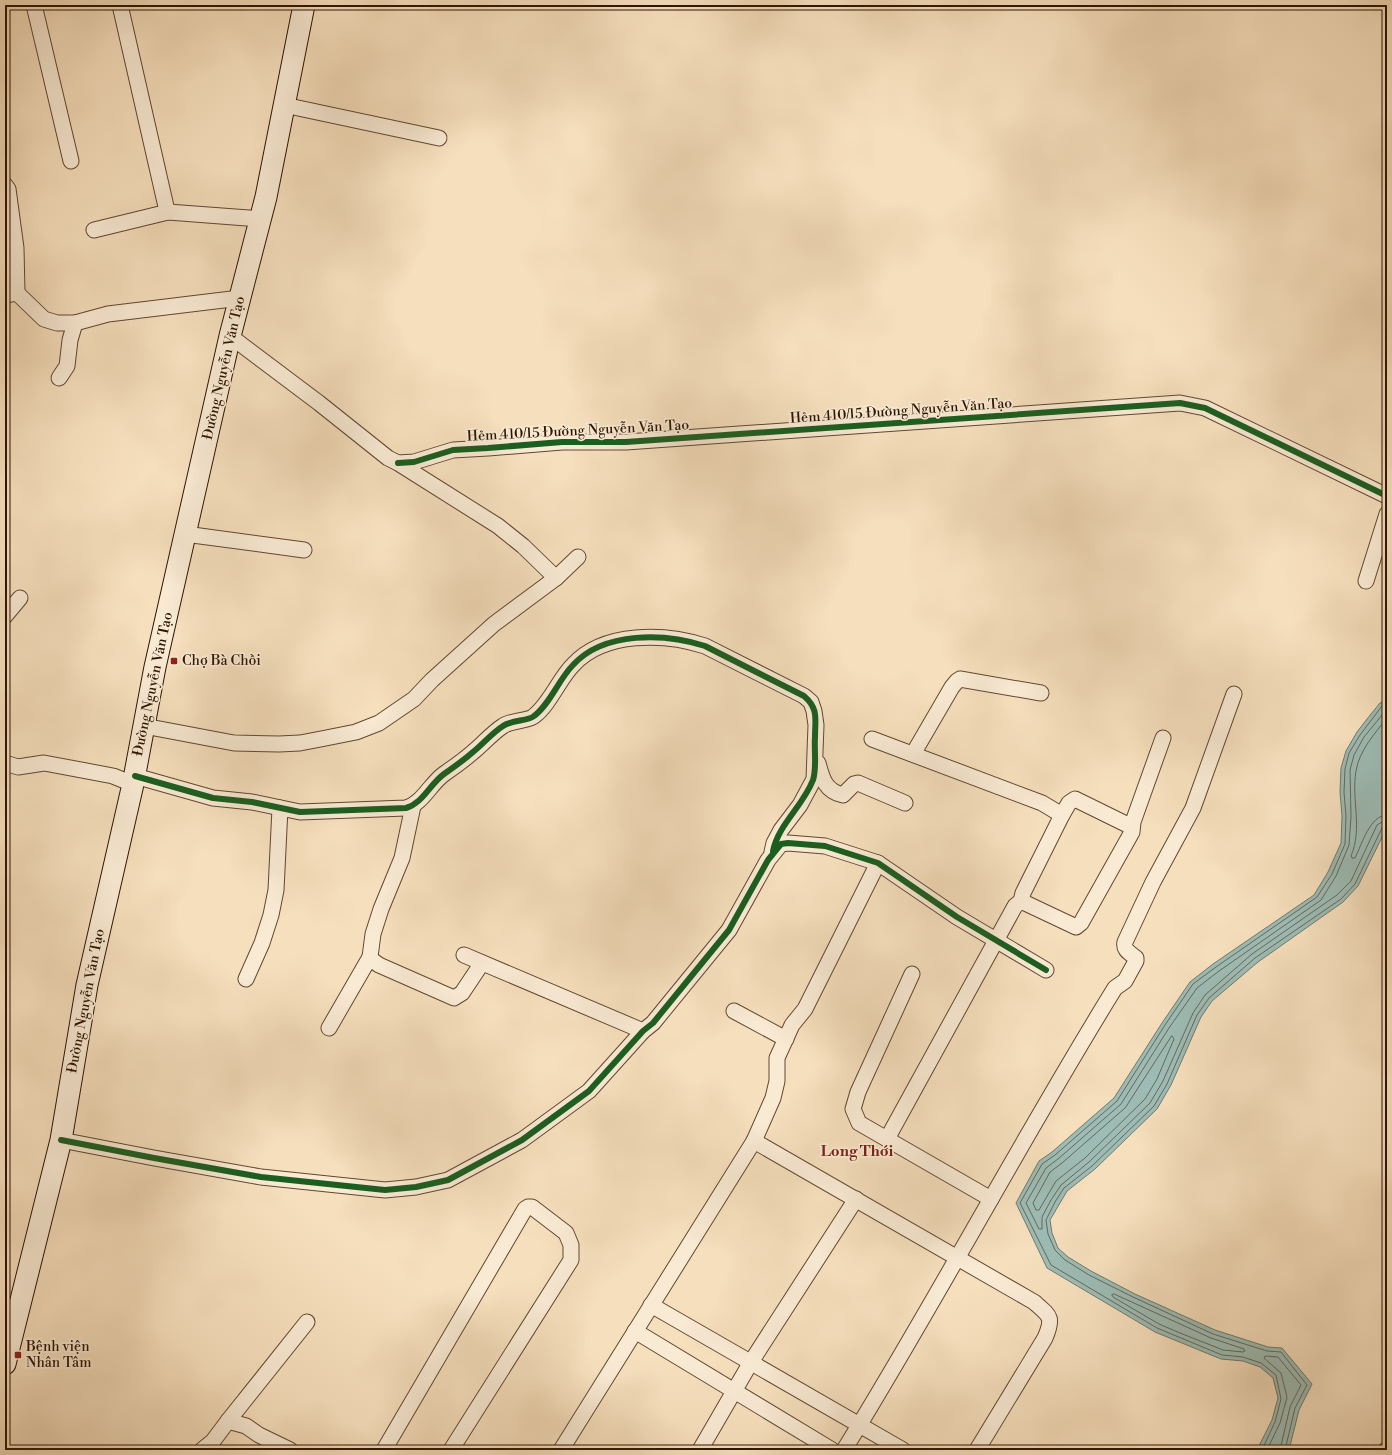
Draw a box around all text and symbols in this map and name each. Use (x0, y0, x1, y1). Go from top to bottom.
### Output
street label: Đường Nguyễn Văn Tạo (199, 294, 249, 442)
street label: Hẻm 410/15 Đường Nguyễn Văn Tạo (789, 394, 1013, 428)
street label: Hẻm 410/15 Đường Nguyễn Văn Tạo (466, 416, 690, 446)
street label: Đường Nguyễn Văn Tạo (129, 610, 177, 758)
place label: Chợ Bà Chồi (182, 652, 261, 670)
marker: Chợ Bà Chồi (169, 656, 179, 666)
street label: Đường Nguyễn Văn Tạo (63, 927, 109, 1075)
district label: Long Thới (821, 1142, 894, 1161)
place label: Bệnh viện Nhân Tâm (25, 1338, 91, 1372)
marker: Bệnh viện Nhân Tâm (13, 1350, 23, 1360)

